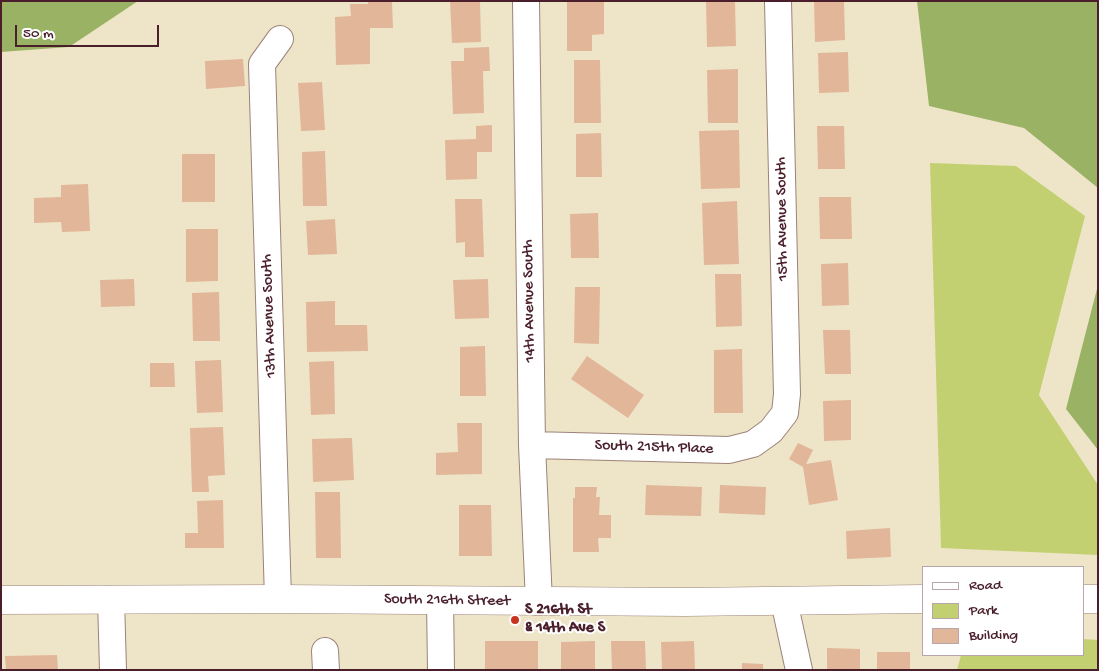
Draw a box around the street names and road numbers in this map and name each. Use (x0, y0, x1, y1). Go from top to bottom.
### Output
street label: 15th Avenue South (772, 157, 794, 281)
street label: 14th Avenue South (519, 239, 541, 363)
street label: 13th Avenue South (258, 254, 282, 378)
street label: South 215th Place (594, 436, 714, 460)
street label: South 216th Street (384, 590, 510, 612)

